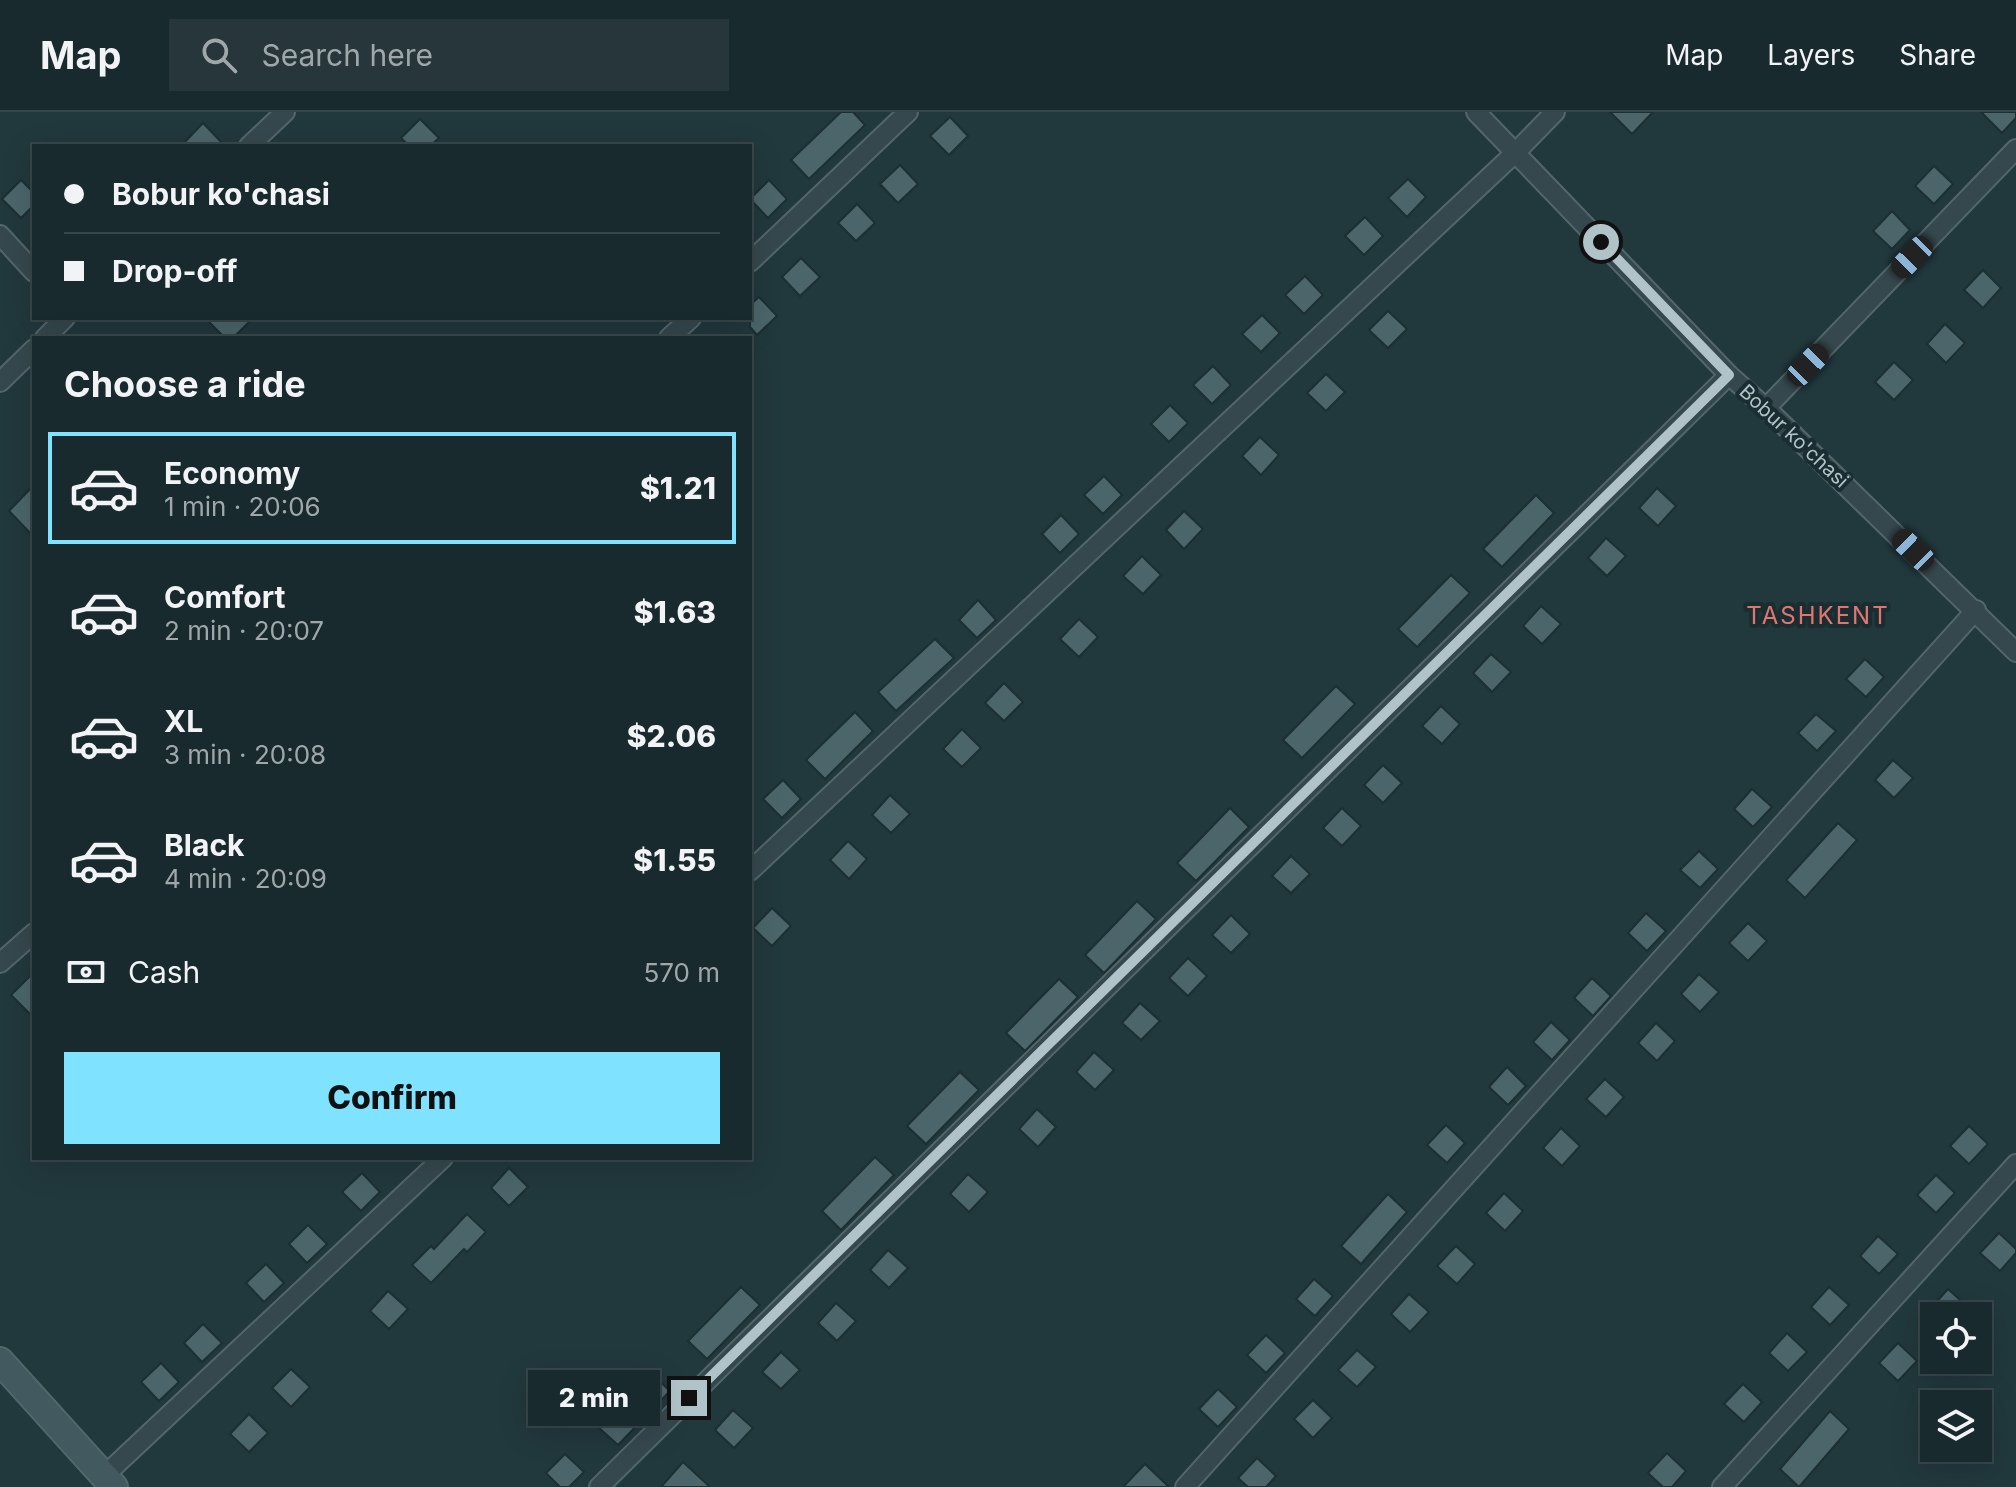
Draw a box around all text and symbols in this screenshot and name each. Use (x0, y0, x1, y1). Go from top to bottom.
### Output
search box (169, 19, 729, 91)
text: Map (40, 32, 121, 78)
icon: search (197, 33, 241, 77)
text: Search here (261, 37, 433, 73)
text: Map (1665, 38, 1723, 72)
text: Layers (1767, 38, 1855, 72)
text: Share (1899, 38, 1976, 72)
text: Bobur ko'chasi (112, 176, 330, 212)
route start (1583, 224, 1619, 260)
car (1887, 231, 1937, 283)
text: Drop-off (112, 253, 238, 289)
car (1783, 339, 1833, 391)
text: Choose a ride (64, 362, 306, 406)
street label: Bobur ko'chasi (1735, 379, 1853, 493)
icon: car (68, 452, 140, 524)
text: Economy (164, 455, 300, 491)
text: $1.21 (640, 470, 716, 506)
text: 1 min · 20:06 (164, 491, 321, 522)
car (1887, 525, 1939, 575)
icon: car (68, 576, 140, 648)
text: Comfort (164, 579, 285, 615)
text: $1.63 (634, 594, 716, 630)
district label: TASHKENT (1746, 601, 1890, 630)
text: 2 min · 20:07 (164, 615, 324, 646)
icon: car (68, 700, 140, 772)
text: XL (164, 703, 203, 739)
text: $2.06 (627, 718, 716, 754)
text: 3 min · 20:08 (164, 739, 326, 770)
icon: car (68, 824, 140, 896)
text: Black (164, 827, 244, 863)
text: $1.55 (633, 842, 716, 878)
text: 4 min · 20:09 (164, 863, 327, 894)
icon: cash (64, 950, 108, 994)
text: Cash (128, 954, 200, 990)
text: 570 m (643, 957, 720, 988)
button: Confirm (64, 1052, 720, 1144)
map controls (1920, 1302, 1992, 1462)
button: locate (1920, 1302, 1992, 1374)
callout: 2 min (529, 1370, 661, 1426)
route end (671, 1380, 707, 1416)
text: 2 min (559, 1382, 629, 1413)
button: layers (1920, 1390, 1992, 1462)

